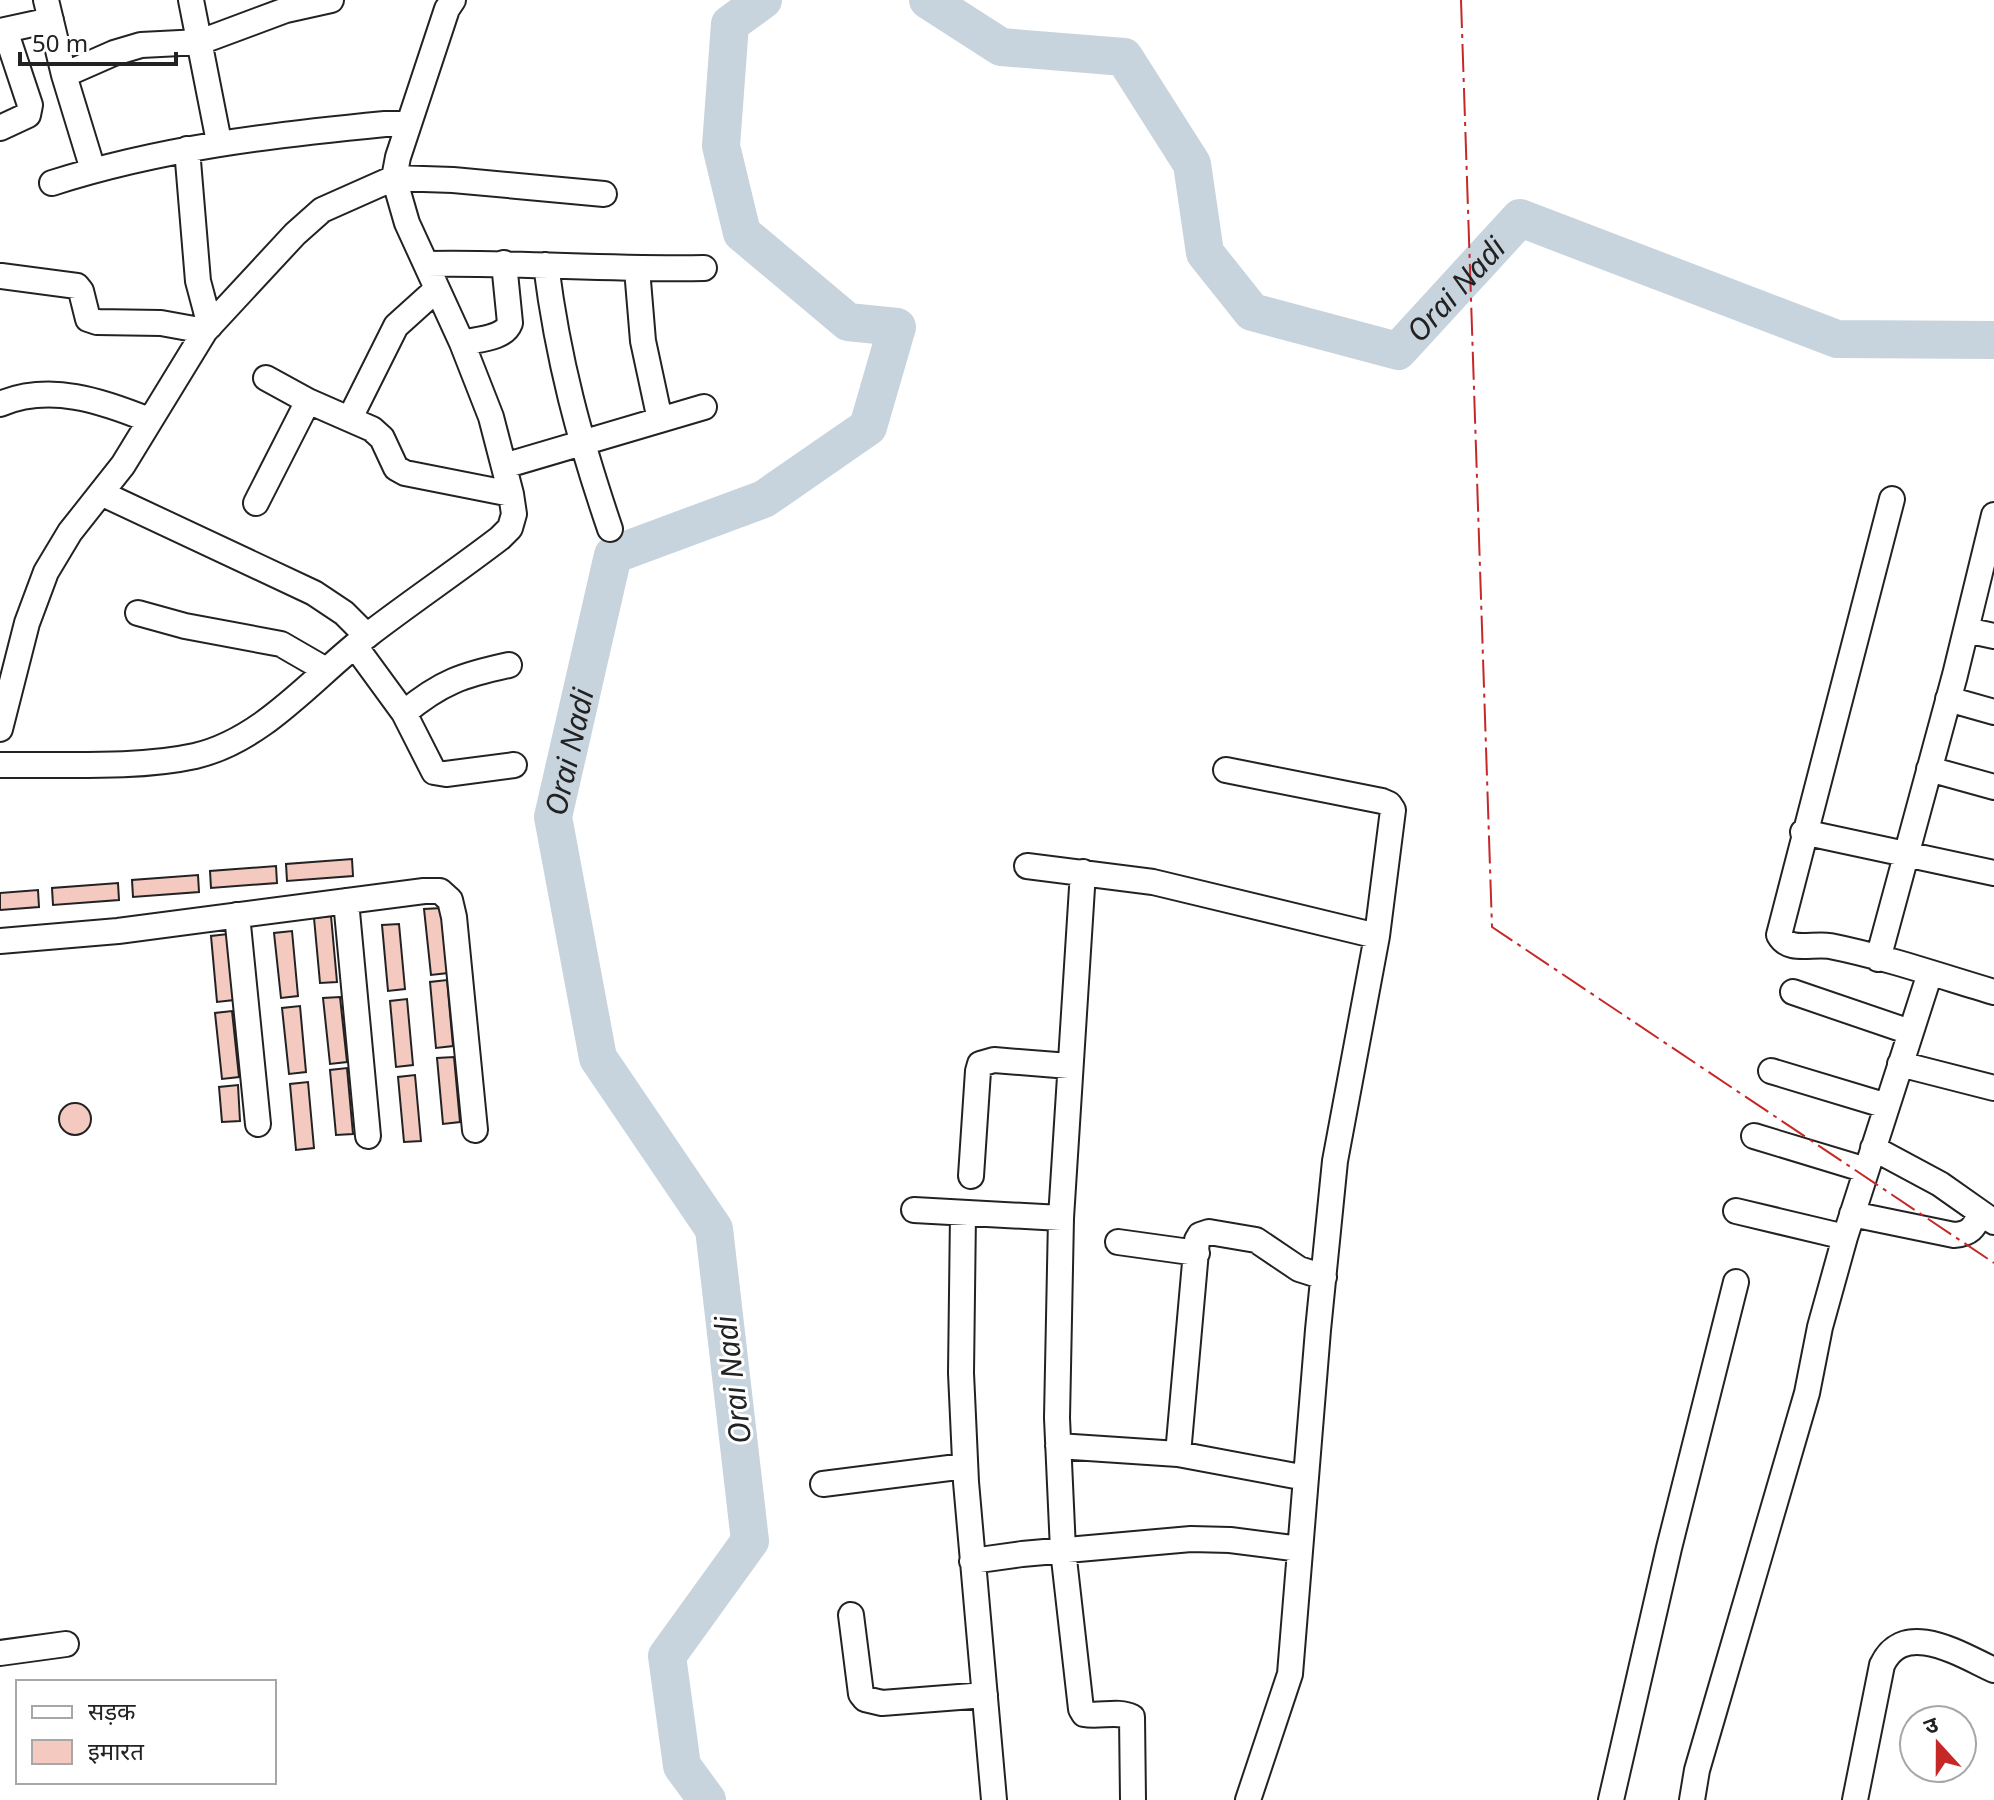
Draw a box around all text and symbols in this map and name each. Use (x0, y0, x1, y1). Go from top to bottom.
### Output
scale bar (20, 16, 176, 66)
text: 50 m (32, 26, 88, 59)
water label: Orai Nadi (1396, 226, 1515, 350)
water label: Orai Nadi (534, 683, 603, 819)
water label: Orai Nadi (704, 1312, 760, 1446)
legend (16, 1680, 276, 1784)
text: सड़क (88, 1694, 136, 1727)
north arrow (1898, 1704, 1978, 1784)
text: उ (1919, 1708, 1943, 1741)
text: इमारत (88, 1734, 145, 1767)

